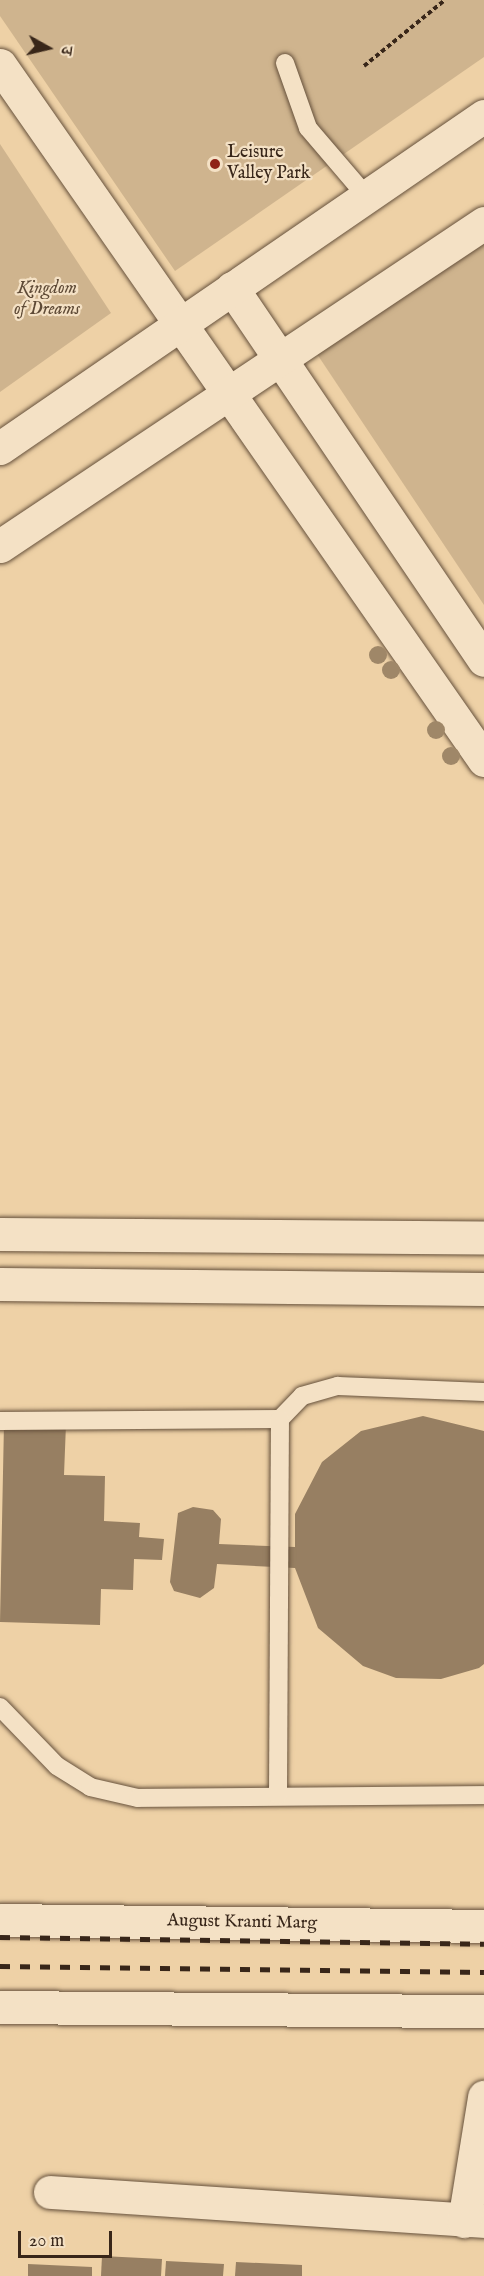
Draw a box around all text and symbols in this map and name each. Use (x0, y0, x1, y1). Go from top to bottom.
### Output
north arrow (18, 18, 78, 78)
text: उ (55, 45, 76, 56)
place label: Leisure Valley Park (227, 143, 310, 186)
marker: Leisure Valley Park (208, 157, 222, 171)
park label: Kingdom of Dreams (14, 279, 80, 322)
street label: August Kranti Marg (167, 1911, 317, 1935)
scale bar (21, 2219, 116, 2257)
text: 20 m (29, 2230, 64, 2253)

